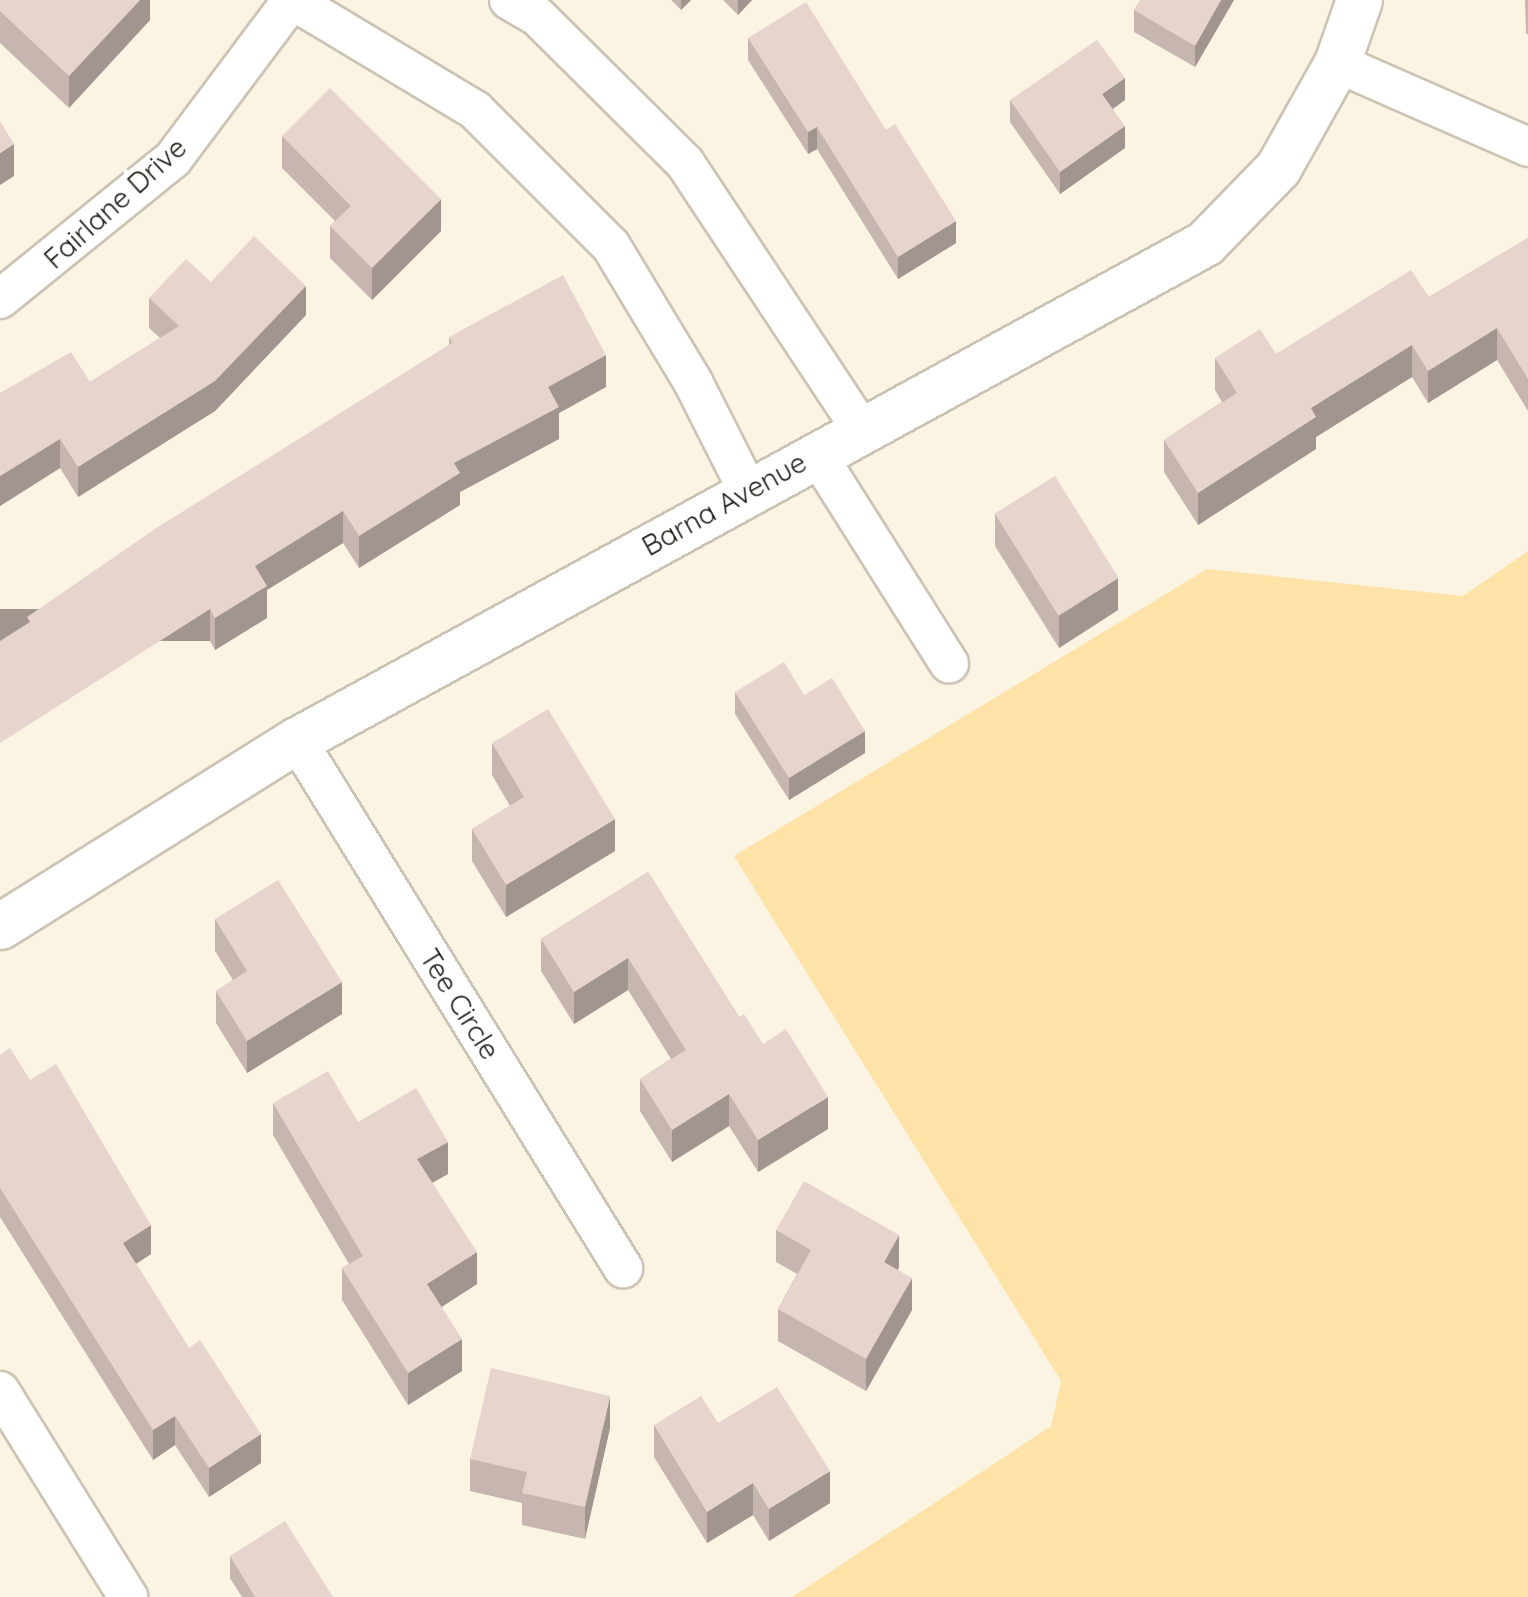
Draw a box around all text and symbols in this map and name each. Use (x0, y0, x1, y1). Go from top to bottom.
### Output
street label: Fairlane Drive (37, 130, 193, 276)
street label: Barna Avenue (636, 445, 812, 563)
street label: Tee Circle (413, 943, 507, 1065)

